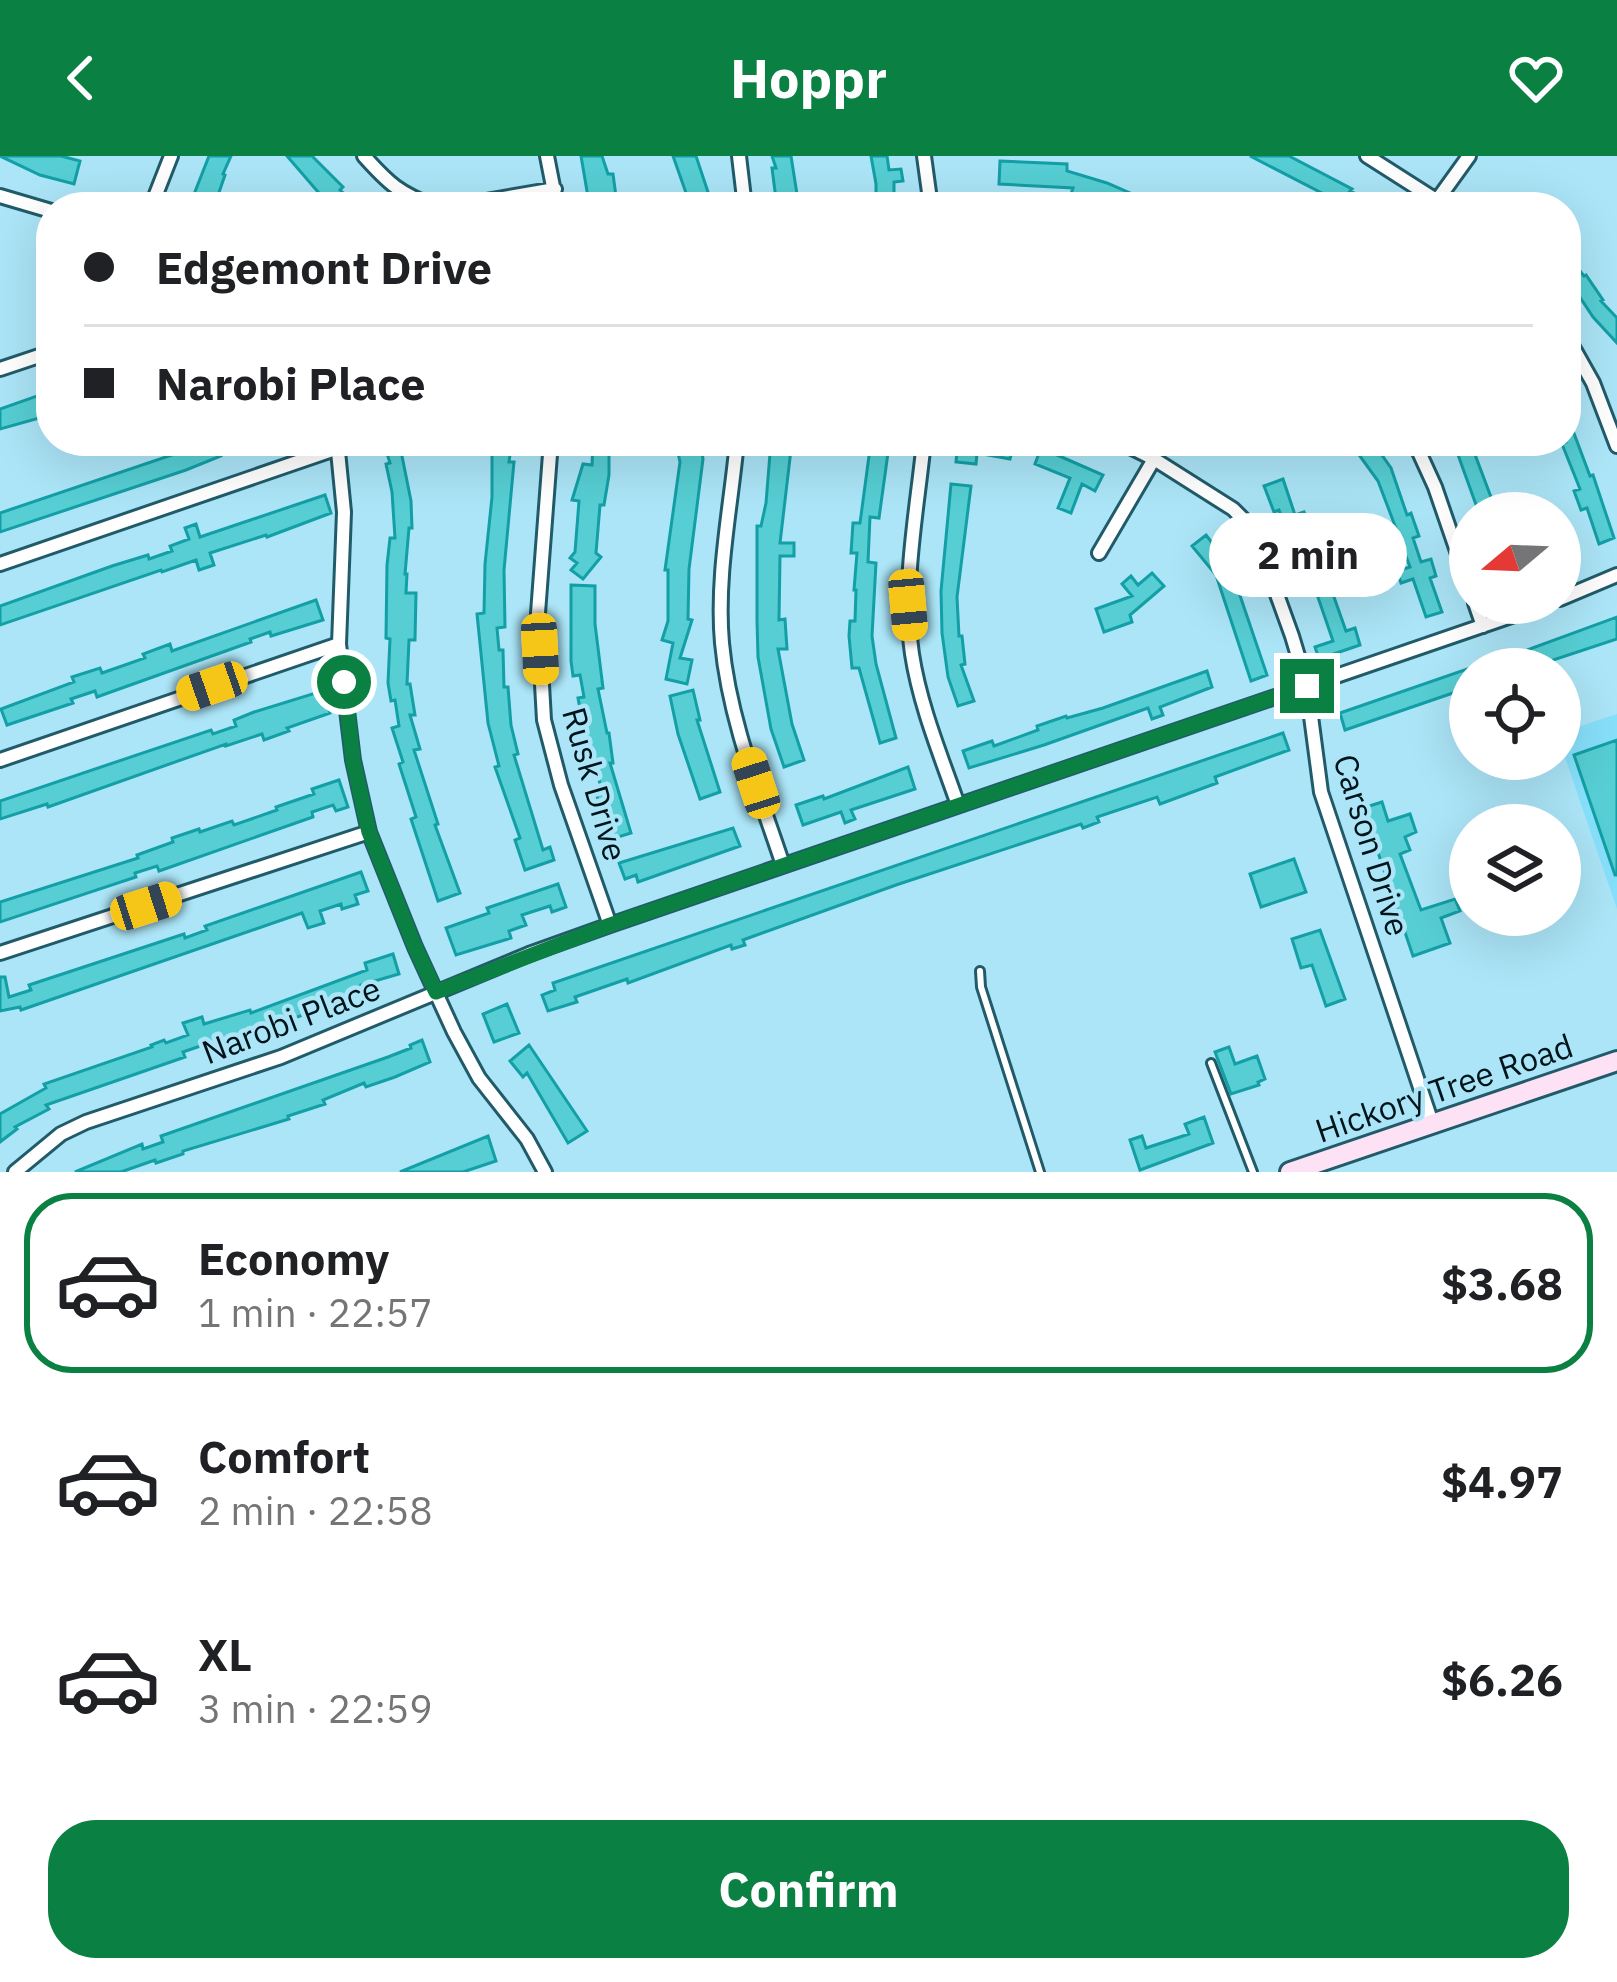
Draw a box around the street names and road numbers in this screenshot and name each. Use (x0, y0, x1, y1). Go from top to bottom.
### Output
street label: Rusk Drive (553, 702, 638, 866)
street label: Carson Drive (1324, 749, 1421, 941)
street label: Narobi Place (196, 966, 386, 1073)
street label: Hickory Tree Road (1309, 1023, 1578, 1152)

